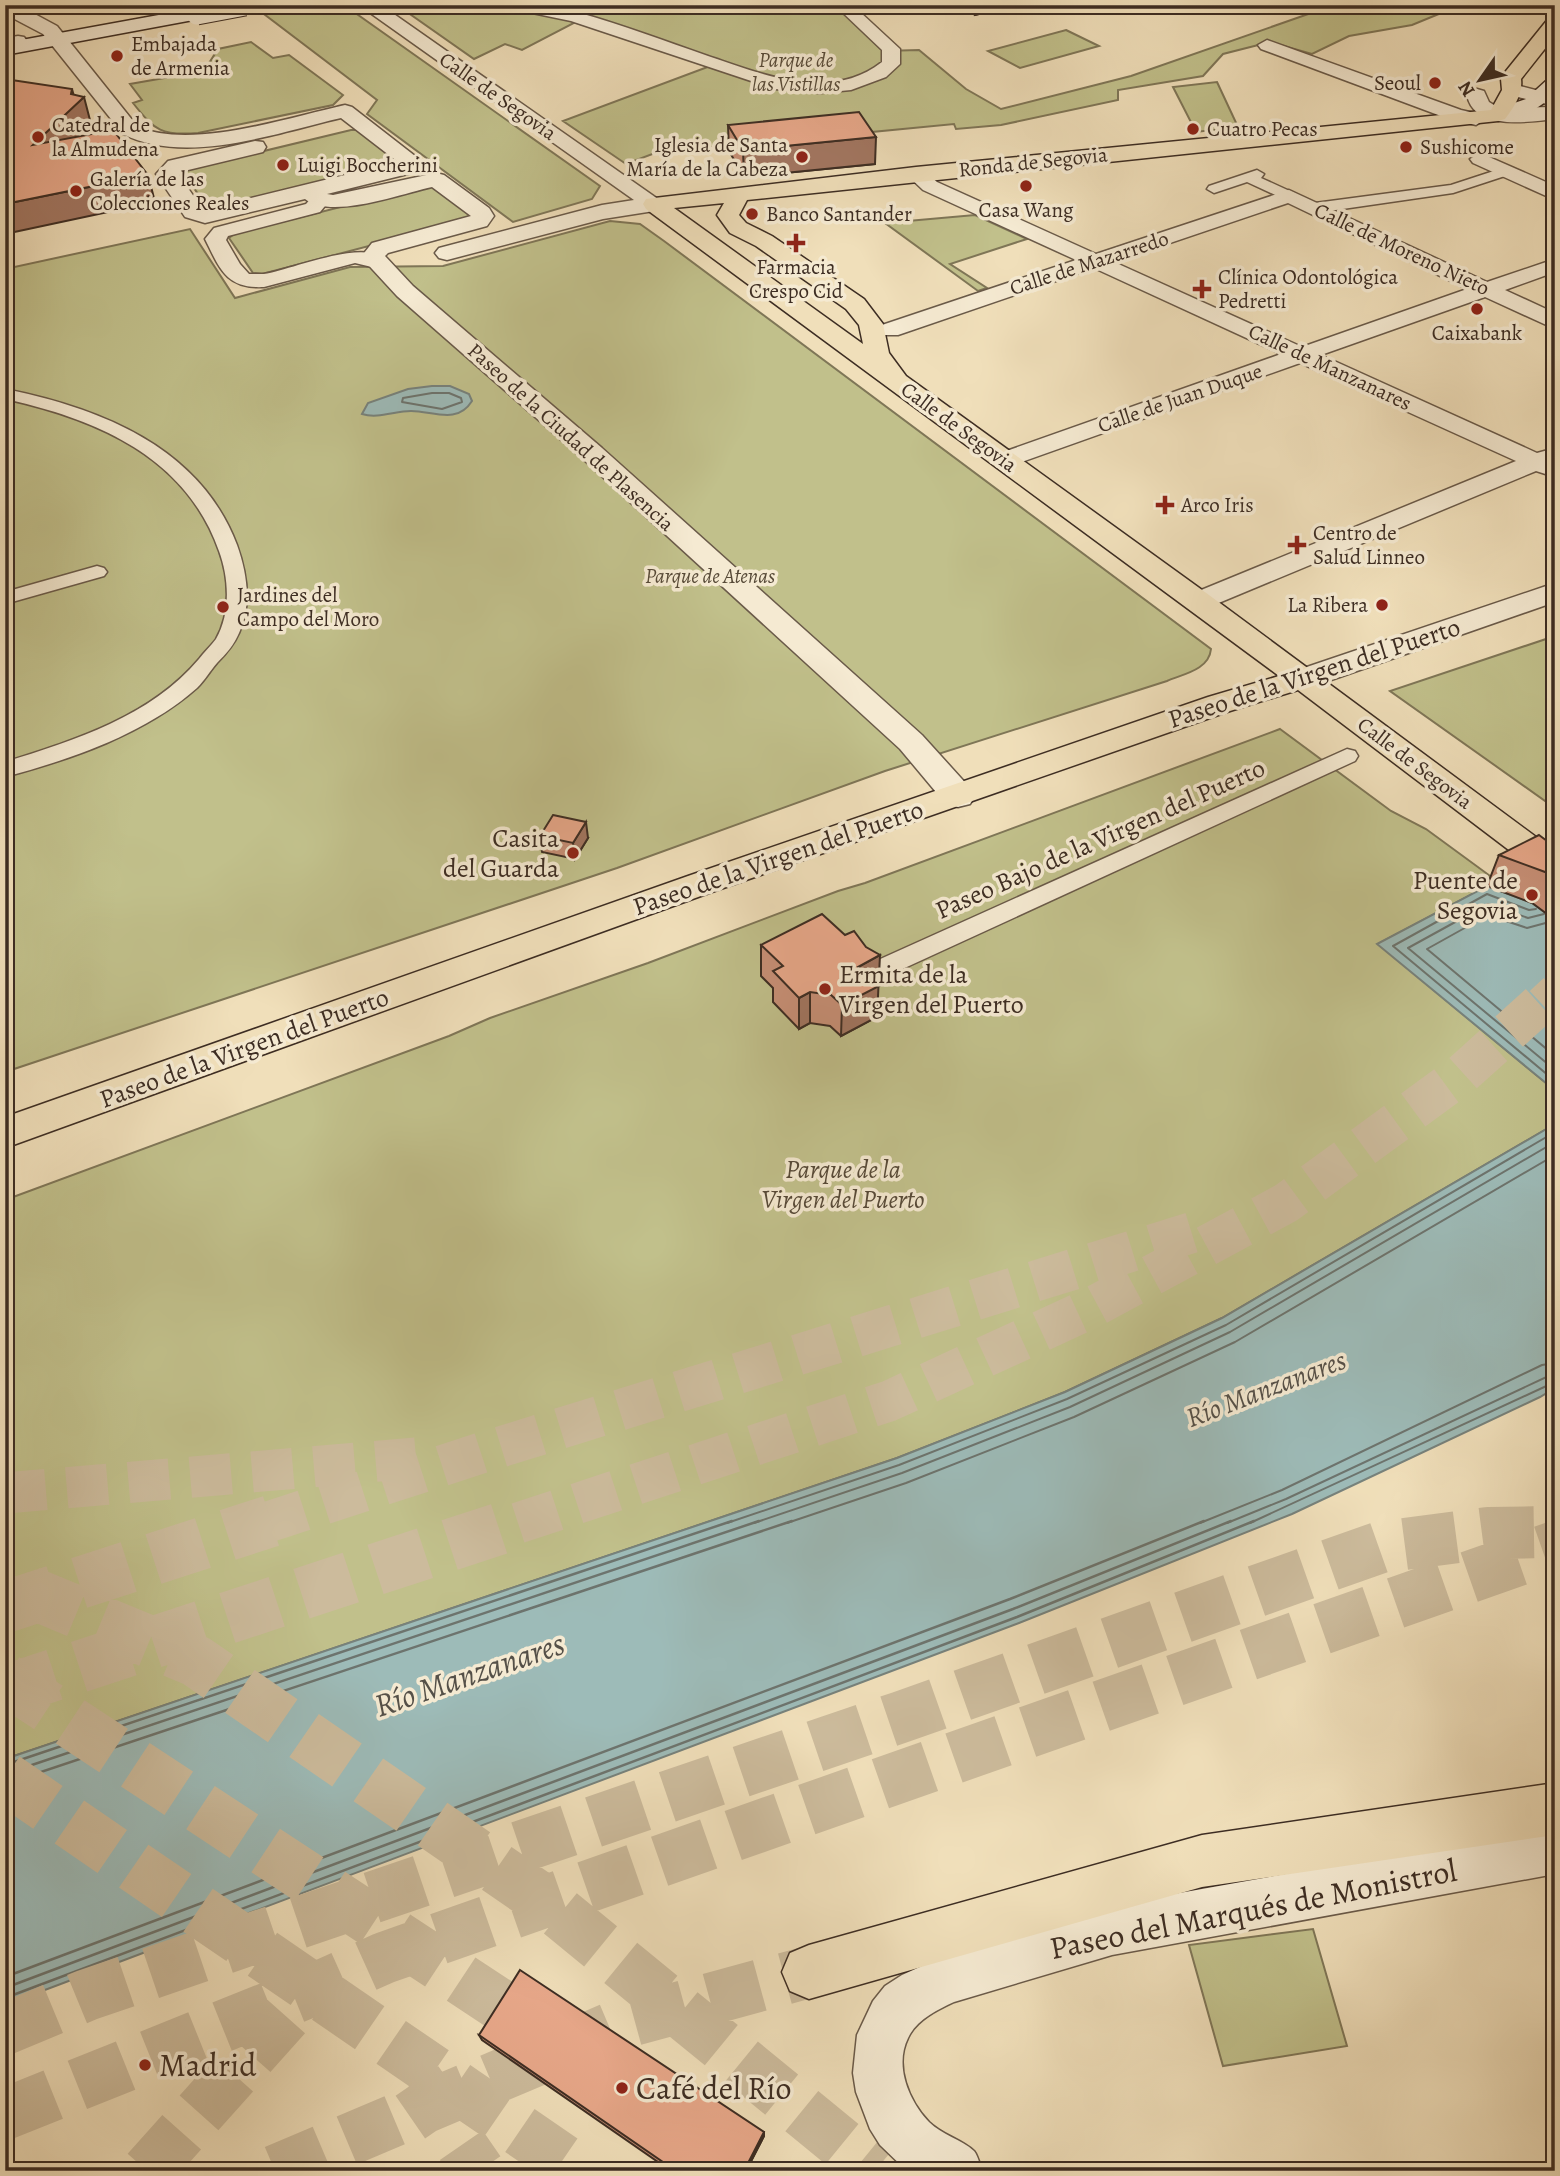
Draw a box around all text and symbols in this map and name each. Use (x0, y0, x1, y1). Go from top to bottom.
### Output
place label: Embajada de Armenia (131, 30, 230, 82)
street label: Calle de Segovia (434, 45, 562, 147)
park label: Parque de las Vistillas (752, 46, 840, 98)
north arrow (1444, 46, 1514, 116)
marker: Embajada de Armenia (109, 48, 125, 64)
place label: Seoul (1374, 69, 1421, 97)
marker: Seoul (1427, 75, 1443, 91)
text: N (1452, 76, 1481, 102)
place label: Catedral de la Almudena (52, 111, 159, 163)
place label: Cuatro Pecas (1207, 115, 1318, 143)
marker: Cuatro Pecas (1185, 121, 1201, 137)
marker: Catedral de la Almudena (30, 129, 46, 145)
place label: Iglesia de Santa María de la Cabeza (626, 131, 788, 183)
place label: Sushicome (1420, 133, 1514, 161)
marker: Sushicome (1398, 139, 1414, 155)
street label: Ronda de Segovia (957, 140, 1109, 184)
marker: Iglesia de Santa María de la Cabeza (794, 149, 810, 165)
place label: Luigi Boccherini (297, 151, 438, 179)
marker: Luigi Boccherini (275, 157, 291, 173)
place label: Galería de las Colecciones Reales (90, 165, 249, 217)
marker: Casa Wang (1018, 178, 1034, 194)
marker: Galería de las Colecciones Reales (68, 183, 84, 199)
place label: Casa Wang (978, 196, 1074, 224)
street label: Calle de Moreno Nieto (1310, 196, 1494, 302)
place label: Banco Santander (766, 200, 912, 228)
marker: Banco Santander (744, 206, 760, 222)
street label: Calle de Mazarredo (1006, 224, 1172, 302)
marker: Farmacia Crespo Cid (788, 235, 804, 251)
place label: Farmacia Crespo Cid (749, 253, 844, 305)
place label: Clínica Odontológica Pedretti (1218, 263, 1398, 315)
marker: Clínica Odontológica Pedretti (1192, 279, 1212, 299)
marker: Caixabank (1469, 301, 1485, 317)
street label: Calle de Manzanares (1244, 317, 1416, 417)
place label: Caixabank (1432, 319, 1523, 347)
street label: Paseo de la Ciudad de Plasencia (462, 337, 681, 538)
street label: Calle de Juan Duque (1094, 357, 1266, 439)
street label: Calle de Segovia (895, 375, 1023, 479)
place label: Arco Iris (1180, 491, 1254, 519)
marker: Arco Iris (1155, 495, 1175, 515)
place label: Centro de Salud Linneo (1313, 519, 1425, 571)
marker: Centro de Salud Linneo (1287, 535, 1307, 555)
park label: Parque de Atenas (645, 562, 775, 590)
place label: Jardines del Campo del Moro (237, 581, 379, 633)
place label: La Ribera (1287, 591, 1368, 619)
marker: La Ribera (1374, 597, 1390, 613)
marker: Jardines del Campo del Moro (215, 599, 231, 615)
street label: Paseo de la Virgen del Puerto (1163, 609, 1465, 737)
street label: Calle de Segovia (1352, 711, 1478, 816)
street label: Paseo Bajo de la Virgen del Puerto (930, 750, 1270, 928)
street label: Paseo de la Virgen del Puerto (628, 792, 928, 924)
place label: Casita del Guarda (443, 821, 559, 886)
marker: Casita del Guarda (565, 845, 581, 861)
place label: Puente de Segovia (1413, 863, 1518, 928)
marker: Puente de Segovia (1524, 887, 1540, 903)
place label: Ermita de la Virgen del Puerto (838, 957, 1024, 1022)
street label: Paseo de la Virgen del Puerto (95, 979, 393, 1117)
marker: Ermita de la Virgen del Puerto (817, 981, 833, 997)
park label: Parque de la Virgen del Puerto (762, 1152, 924, 1217)
water label: Río Manzanares (1181, 1341, 1352, 1437)
water label: Río Manzanares (368, 1620, 570, 1728)
street label: Paseo del Marqués de Monistrol (1046, 1848, 1461, 1970)
place label: Madrid (159, 2043, 257, 2087)
marker: Madrid (137, 2057, 153, 2073)
place label: Café del Río (636, 2066, 791, 2110)
marker: Café del Río (614, 2080, 630, 2096)

